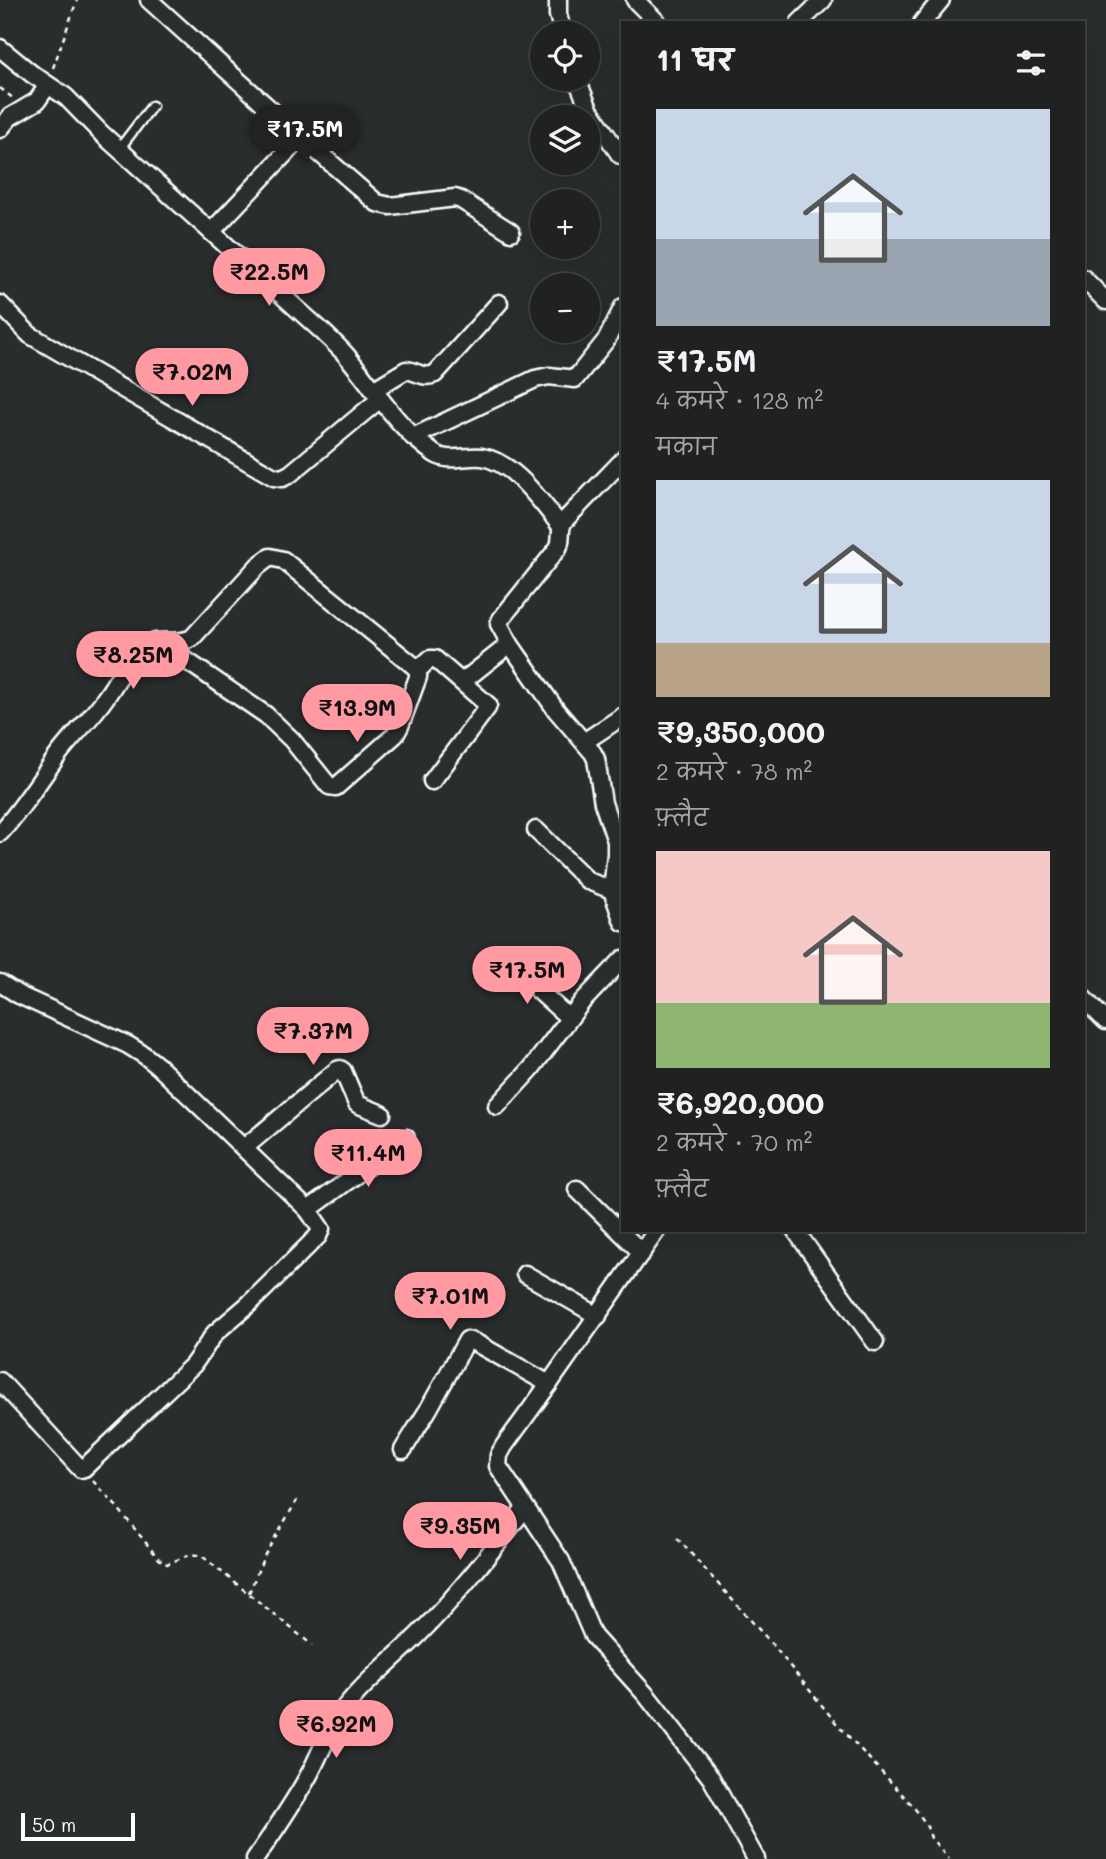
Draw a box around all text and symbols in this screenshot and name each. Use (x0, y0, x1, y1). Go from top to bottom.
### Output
map controls (530, 21, 600, 343)
button: locate (530, 21, 600, 91)
text: 11 घर (656, 39, 733, 79)
icon: filters (1012, 44, 1050, 82)
button: layers (530, 105, 600, 175)
pin: ₹17.5M (248, 106, 362, 165)
text: ₹17.5M (266, 113, 344, 143)
icon: home (790, 155, 916, 281)
button: + (530, 189, 600, 259)
pin: ₹22.5M (212, 248, 326, 308)
text: ₹22.5M (229, 256, 309, 286)
button: − (530, 273, 600, 343)
text: ₹17.5M (656, 340, 757, 380)
pin: ₹7.02M (135, 348, 249, 408)
text: ₹7.02M (151, 356, 233, 386)
text: 4 कमरे · 128 m² (656, 385, 823, 415)
text: मकान (656, 431, 717, 461)
icon: home (790, 526, 916, 652)
pin: ₹8.25M (76, 632, 190, 691)
text: ₹8.25M (92, 639, 174, 669)
pin: ₹13.9M (300, 684, 414, 744)
text: ₹13.9M (318, 692, 396, 722)
text: ₹9,350,000 (656, 711, 825, 751)
text: 2 कमरे · 78 m² (656, 756, 812, 786)
text: फ़्लैट (656, 802, 708, 832)
icon: home (790, 897, 916, 1023)
pin: ₹17.5M (470, 946, 584, 1006)
text: ₹17.5M (488, 954, 566, 984)
pin: ₹7.37M (256, 1007, 370, 1067)
text: ₹7.37M (273, 1015, 353, 1045)
text: ₹6,920,000 (656, 1082, 824, 1122)
text: 2 कमरे · 70 m² (656, 1127, 812, 1157)
pin: ₹11.4M (311, 1130, 425, 1189)
text: ₹11.4M (330, 1137, 406, 1167)
text: फ़्लैट (656, 1173, 708, 1203)
pin: ₹7.01M (393, 1272, 507, 1332)
text: ₹7.01M (411, 1280, 489, 1310)
pin: ₹9.35M (403, 1502, 517, 1562)
text: ₹9.35M (419, 1510, 501, 1540)
pin: ₹6.92M (279, 1700, 393, 1760)
text: ₹6.92M (295, 1708, 377, 1738)
scale bar (21, 1810, 135, 1842)
text: 50 m (32, 1812, 76, 1837)

